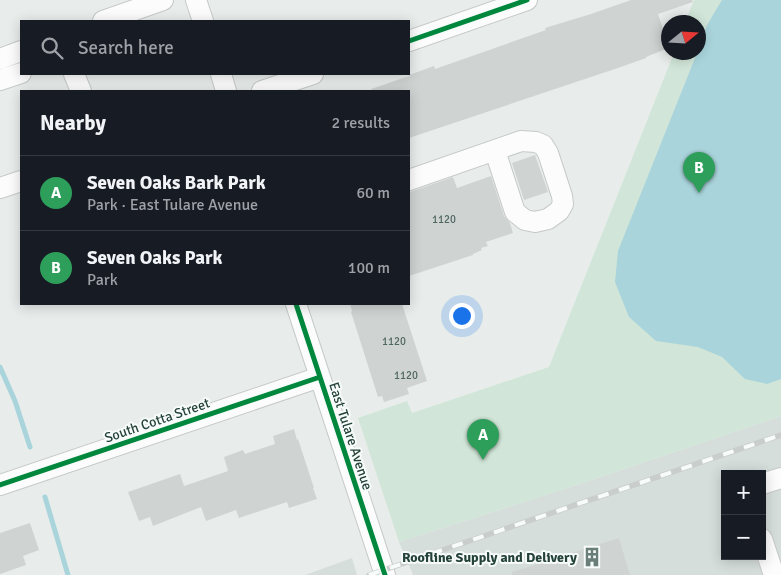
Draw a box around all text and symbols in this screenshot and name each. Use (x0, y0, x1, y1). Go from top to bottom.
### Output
north arrow (661, 15, 706, 60)
search box (20, 20, 410, 75)
icon: search (38, 34, 66, 62)
text: Search here (78, 36, 174, 60)
text: Nearby (40, 110, 106, 136)
text: 2 results (331, 113, 390, 133)
pin: B (683, 152, 715, 193)
text: Seven Oaks Bark Park (87, 171, 266, 195)
text: A (51, 183, 61, 203)
text: 60 m (356, 183, 390, 203)
text: Park · East Tulare Avenue (87, 195, 258, 215)
house number: 1120 (432, 213, 456, 226)
text: Seven Oaks Park (87, 246, 223, 270)
text: B (51, 258, 61, 278)
text: 100 m (348, 258, 390, 278)
text: Park (87, 270, 118, 290)
your location (449, 303, 475, 329)
house number: 1120 (382, 335, 406, 348)
house number: 1120 (394, 369, 418, 382)
street label: East Tulare Avenue (325, 380, 376, 492)
street label: South Cotta Street (102, 394, 212, 446)
pin: A (467, 419, 499, 460)
map controls (721, 470, 766, 560)
button: + (721, 470, 766, 515)
button: − (721, 515, 766, 560)
building icon: Roofline Supply and Delivery (581, 546, 603, 568)
place label: Roofline Supply and Delivery (402, 549, 577, 566)

